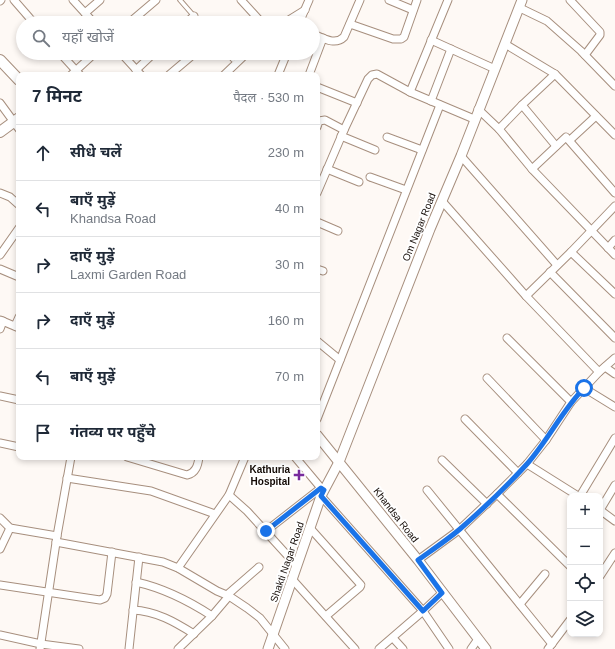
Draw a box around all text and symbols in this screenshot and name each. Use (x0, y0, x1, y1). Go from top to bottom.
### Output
search box (16, 16, 320, 60)
icon: search (30, 27, 52, 49)
text: यहाँ खोजें (62, 28, 114, 45)
text: 7 मिनट (32, 87, 82, 106)
text: पैदल · 530 m (233, 90, 304, 105)
icon: ahead (32, 142, 54, 164)
text: सीधे चलें (70, 143, 121, 160)
text: 230 m (268, 145, 304, 160)
text: बाएँ मुड़ें (70, 191, 115, 208)
street label: Om Nagar Road (400, 191, 438, 263)
icon: left (32, 198, 54, 220)
text: 40 m (275, 201, 304, 216)
text: Khandsa Road (70, 211, 156, 226)
text: दाएँ मुड़ें (70, 247, 114, 264)
icon: right (32, 254, 54, 276)
text: 30 m (275, 257, 304, 272)
text: Laxmi Garden Road (70, 267, 186, 282)
icon: right (32, 310, 54, 332)
text: दाएँ मुड़ें (70, 311, 114, 328)
text: 160 m (268, 313, 304, 328)
icon: left (32, 366, 54, 388)
text: बाएँ मुड़ें (70, 367, 115, 384)
text: 70 m (275, 369, 304, 384)
route start (575, 379, 593, 397)
icon: arrive (32, 422, 54, 444)
text: गंतव्य पर पहुँचे (70, 423, 155, 440)
place label: Kathuria Hospital (249, 464, 290, 487)
marker: Kathuria Hospital (293, 469, 305, 481)
street label: Khandsa Road (371, 486, 421, 544)
map controls (567, 493, 603, 637)
button: + (567, 493, 603, 529)
street label: Shakti Nagar Road (268, 520, 306, 604)
route end (257, 522, 275, 540)
button: − (567, 529, 603, 565)
button: locate (567, 565, 603, 601)
button: layers (567, 601, 603, 637)

